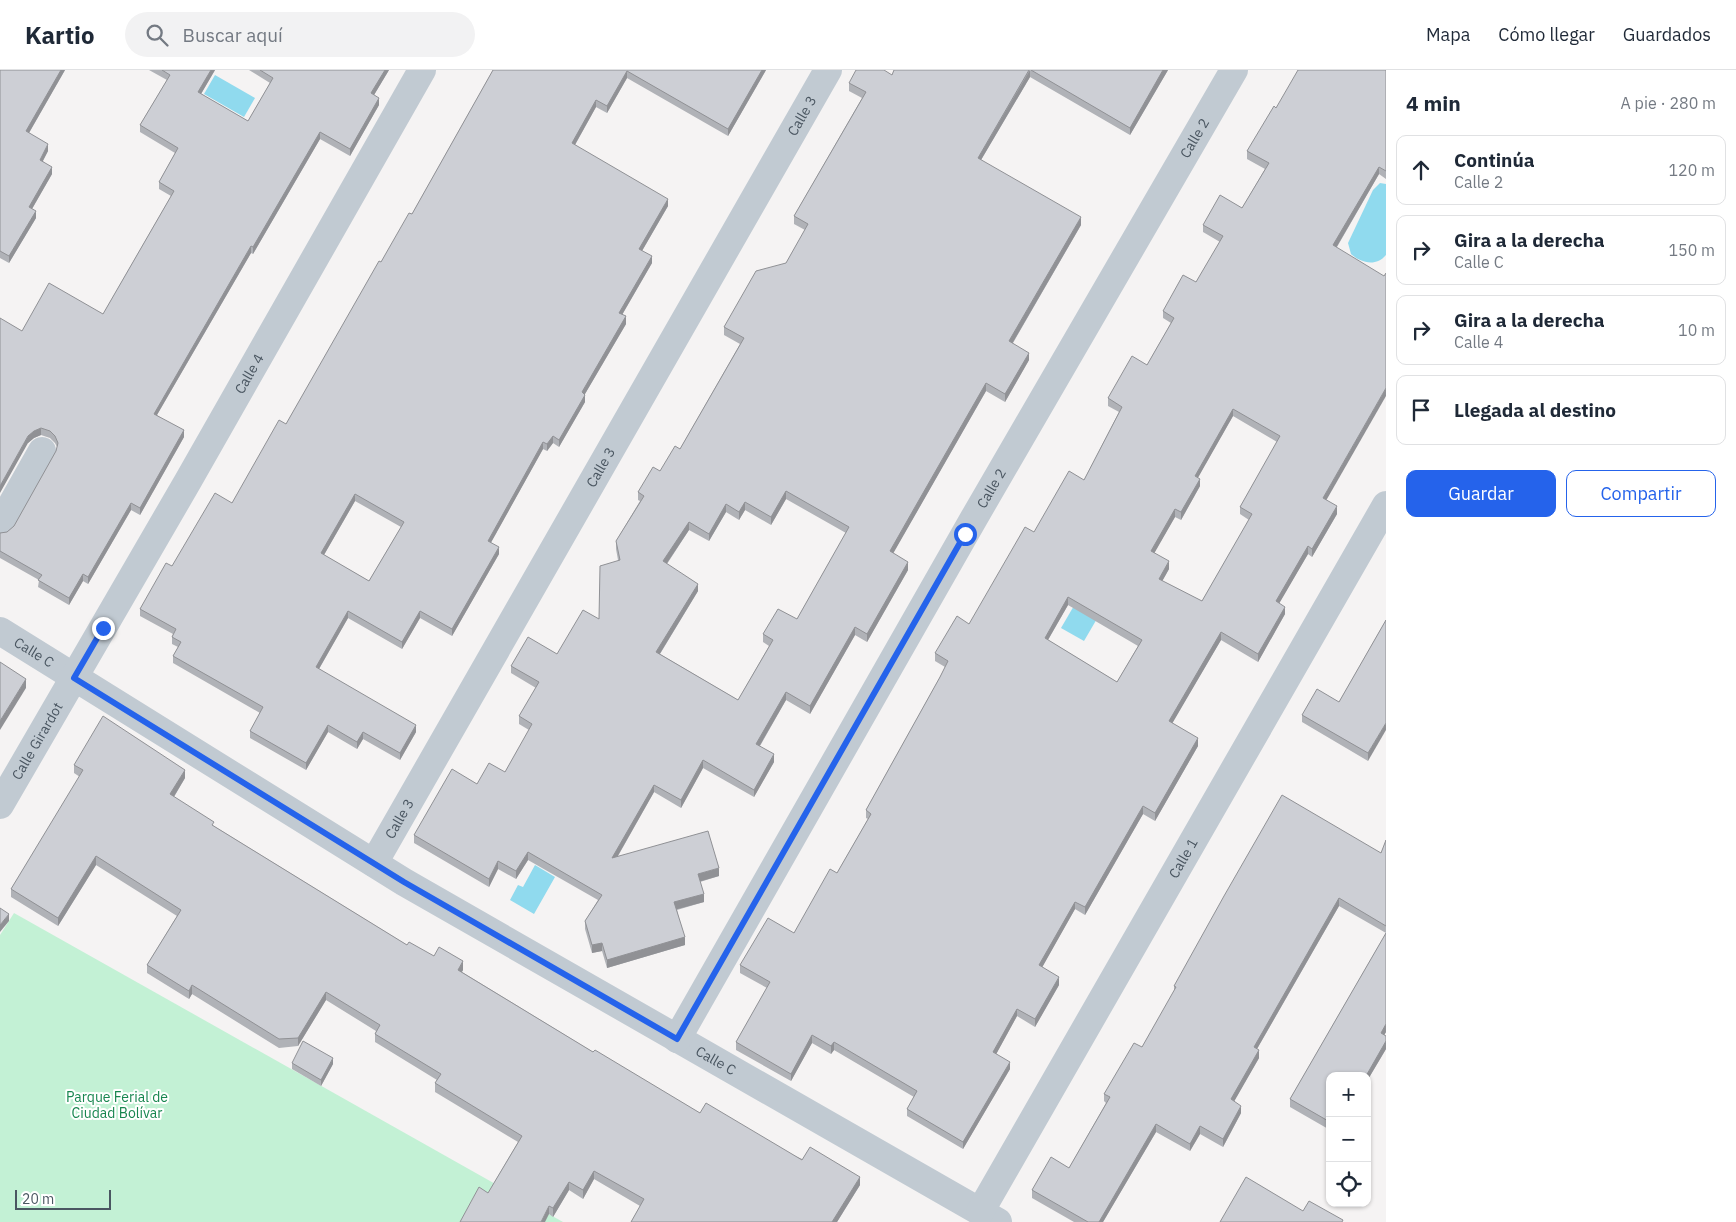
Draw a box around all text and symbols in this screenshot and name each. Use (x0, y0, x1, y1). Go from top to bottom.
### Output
search box (125, 12, 475, 57)
text: Kartio (25, 19, 95, 51)
icon: search (143, 21, 171, 49)
text: Buscar aquí (183, 23, 283, 47)
text: Mapa (1426, 23, 1470, 46)
text: Cómo llegar (1498, 23, 1595, 46)
text: Guardados (1623, 23, 1711, 46)
text: 4 min (1406, 89, 1461, 117)
street label: Calle 3 (783, 93, 820, 139)
text: A pie · 280 m (1621, 93, 1716, 113)
street label: Calle 2 (1176, 115, 1213, 161)
text: Continúa (1454, 148, 1535, 172)
icon: ahead (1407, 156, 1435, 184)
text: 120 m (1668, 160, 1715, 180)
text: Calle 2 (1454, 172, 1503, 192)
text: Gira a la derecha (1454, 228, 1605, 252)
icon: right (1407, 236, 1435, 264)
text: 150 m (1668, 240, 1715, 260)
text: Calle C (1454, 252, 1504, 272)
text: Gira a la derecha (1454, 308, 1605, 332)
icon: right (1407, 316, 1435, 344)
text: 10 m (1678, 320, 1715, 340)
text: Calle 4 (1454, 332, 1503, 352)
street label: Calle 4 (231, 351, 268, 397)
icon: arrive (1407, 396, 1435, 424)
text: Llegada al destino (1454, 398, 1616, 422)
street label: Calle 3 (582, 444, 619, 490)
street label: Calle 2 (973, 465, 1010, 512)
button: Guardar (1406, 470, 1556, 517)
button: Compartir (1566, 470, 1716, 517)
route start (954, 523, 977, 546)
route end (92, 617, 115, 640)
street label: Calle C (11, 633, 57, 671)
street label: Calle Girardot (8, 699, 67, 783)
street label: Calle 3 (381, 796, 418, 842)
street label: Calle 1 (1165, 835, 1202, 881)
street label: Calle C (693, 1042, 739, 1079)
map controls (1326, 1072, 1371, 1207)
button: + (1326, 1072, 1371, 1117)
park label: Parque Ferial de Ciudad Bolívar (66, 1088, 168, 1122)
button: − (1326, 1117, 1371, 1162)
button: locate (1326, 1162, 1371, 1207)
scale bar (15, 1187, 111, 1210)
text: 20 m (22, 1190, 54, 1208)

